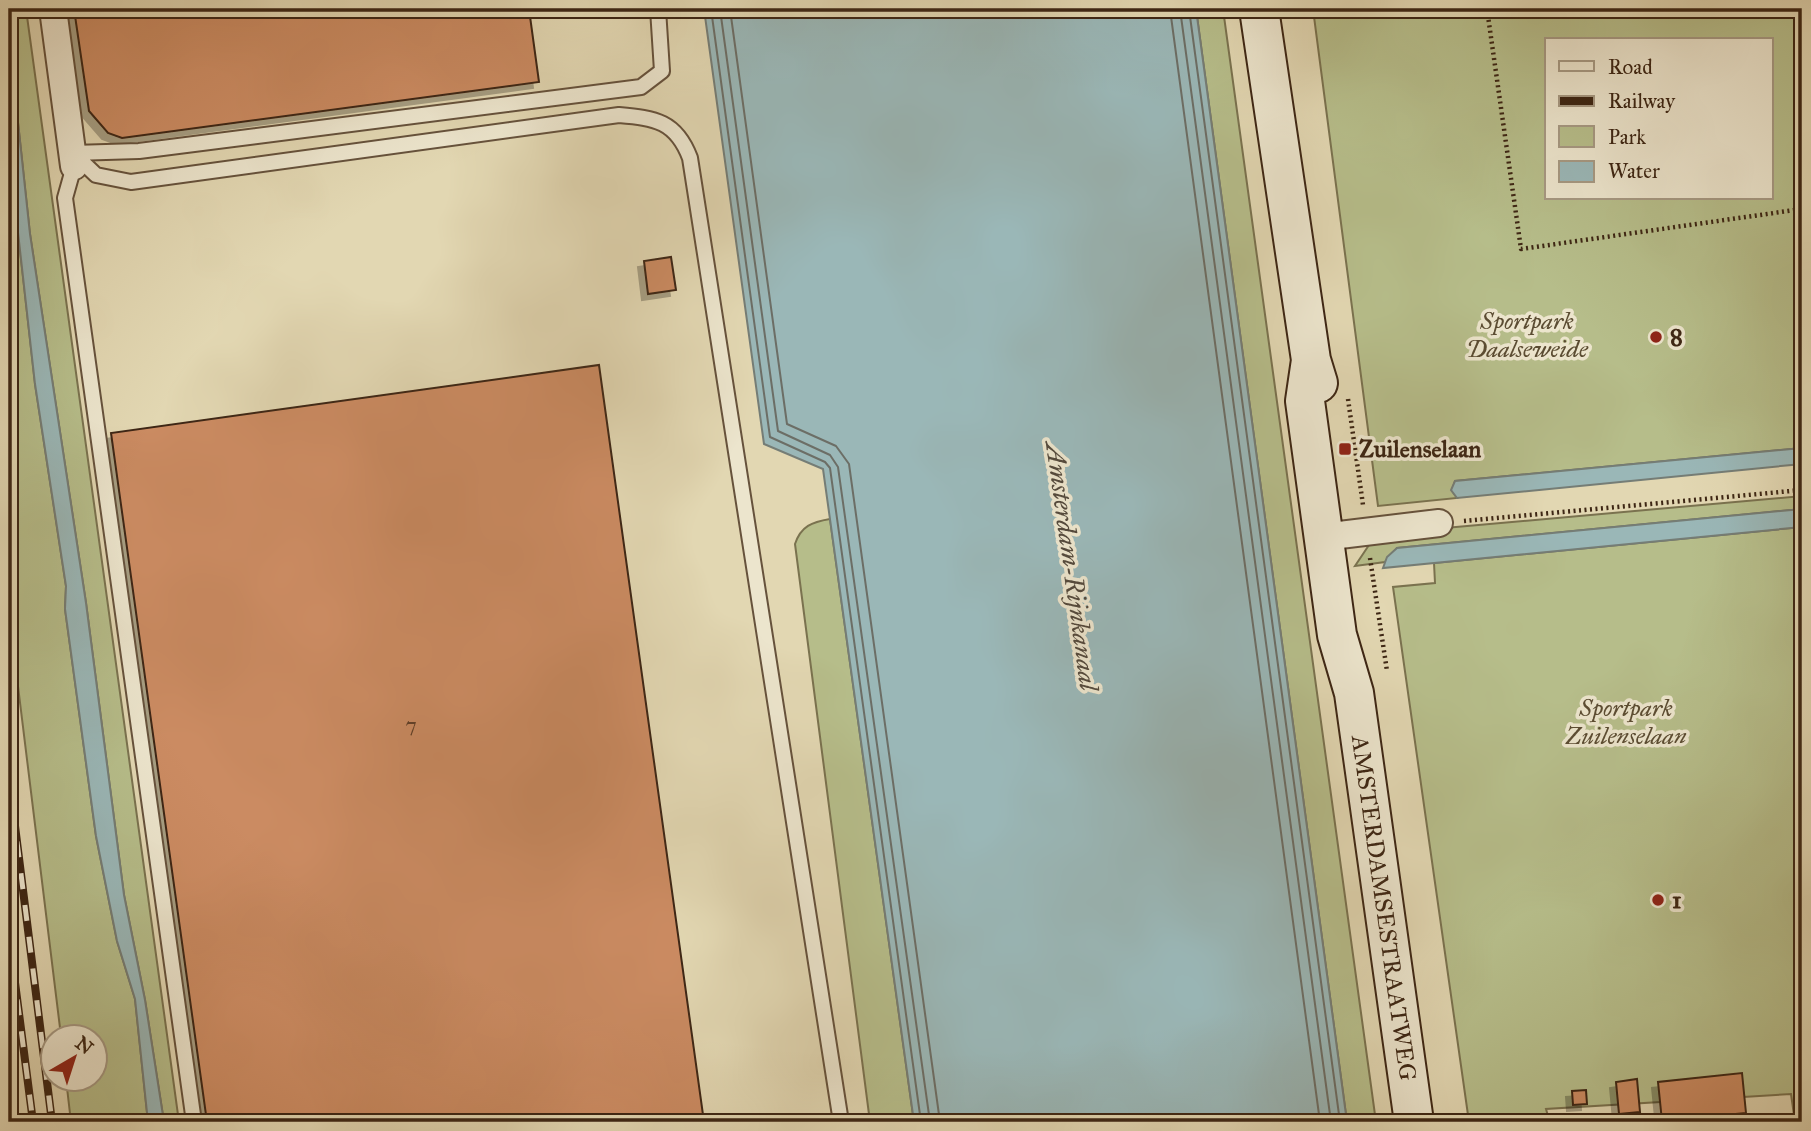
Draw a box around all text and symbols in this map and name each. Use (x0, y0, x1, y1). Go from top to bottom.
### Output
legend (1545, 38, 1772, 200)
text: Road (1608, 54, 1653, 80)
text: Railway (1608, 88, 1676, 114)
text: Park (1608, 124, 1646, 150)
text: Water (1608, 158, 1660, 184)
park label: Sportpark Daalseweide (1466, 306, 1589, 364)
place label: 8 (1670, 322, 1683, 352)
marker: 8 (1648, 329, 1664, 345)
place label: Zuilenselaan (1359, 434, 1481, 464)
water label: Amsterdam-Rijnkanaal (1038, 437, 1106, 694)
marker: Zuilenselaan (1337, 441, 1353, 457)
park label: Sportpark Zuilenselaan (1565, 693, 1687, 751)
house number: 7 (405, 712, 417, 738)
street label: AMSTERDAMSESTRAATWEG (1345, 732, 1423, 1083)
place label: 1 (1672, 885, 1682, 915)
marker: 1 (1650, 892, 1666, 908)
north arrow (38, 1023, 108, 1092)
text: N (71, 1031, 98, 1059)

